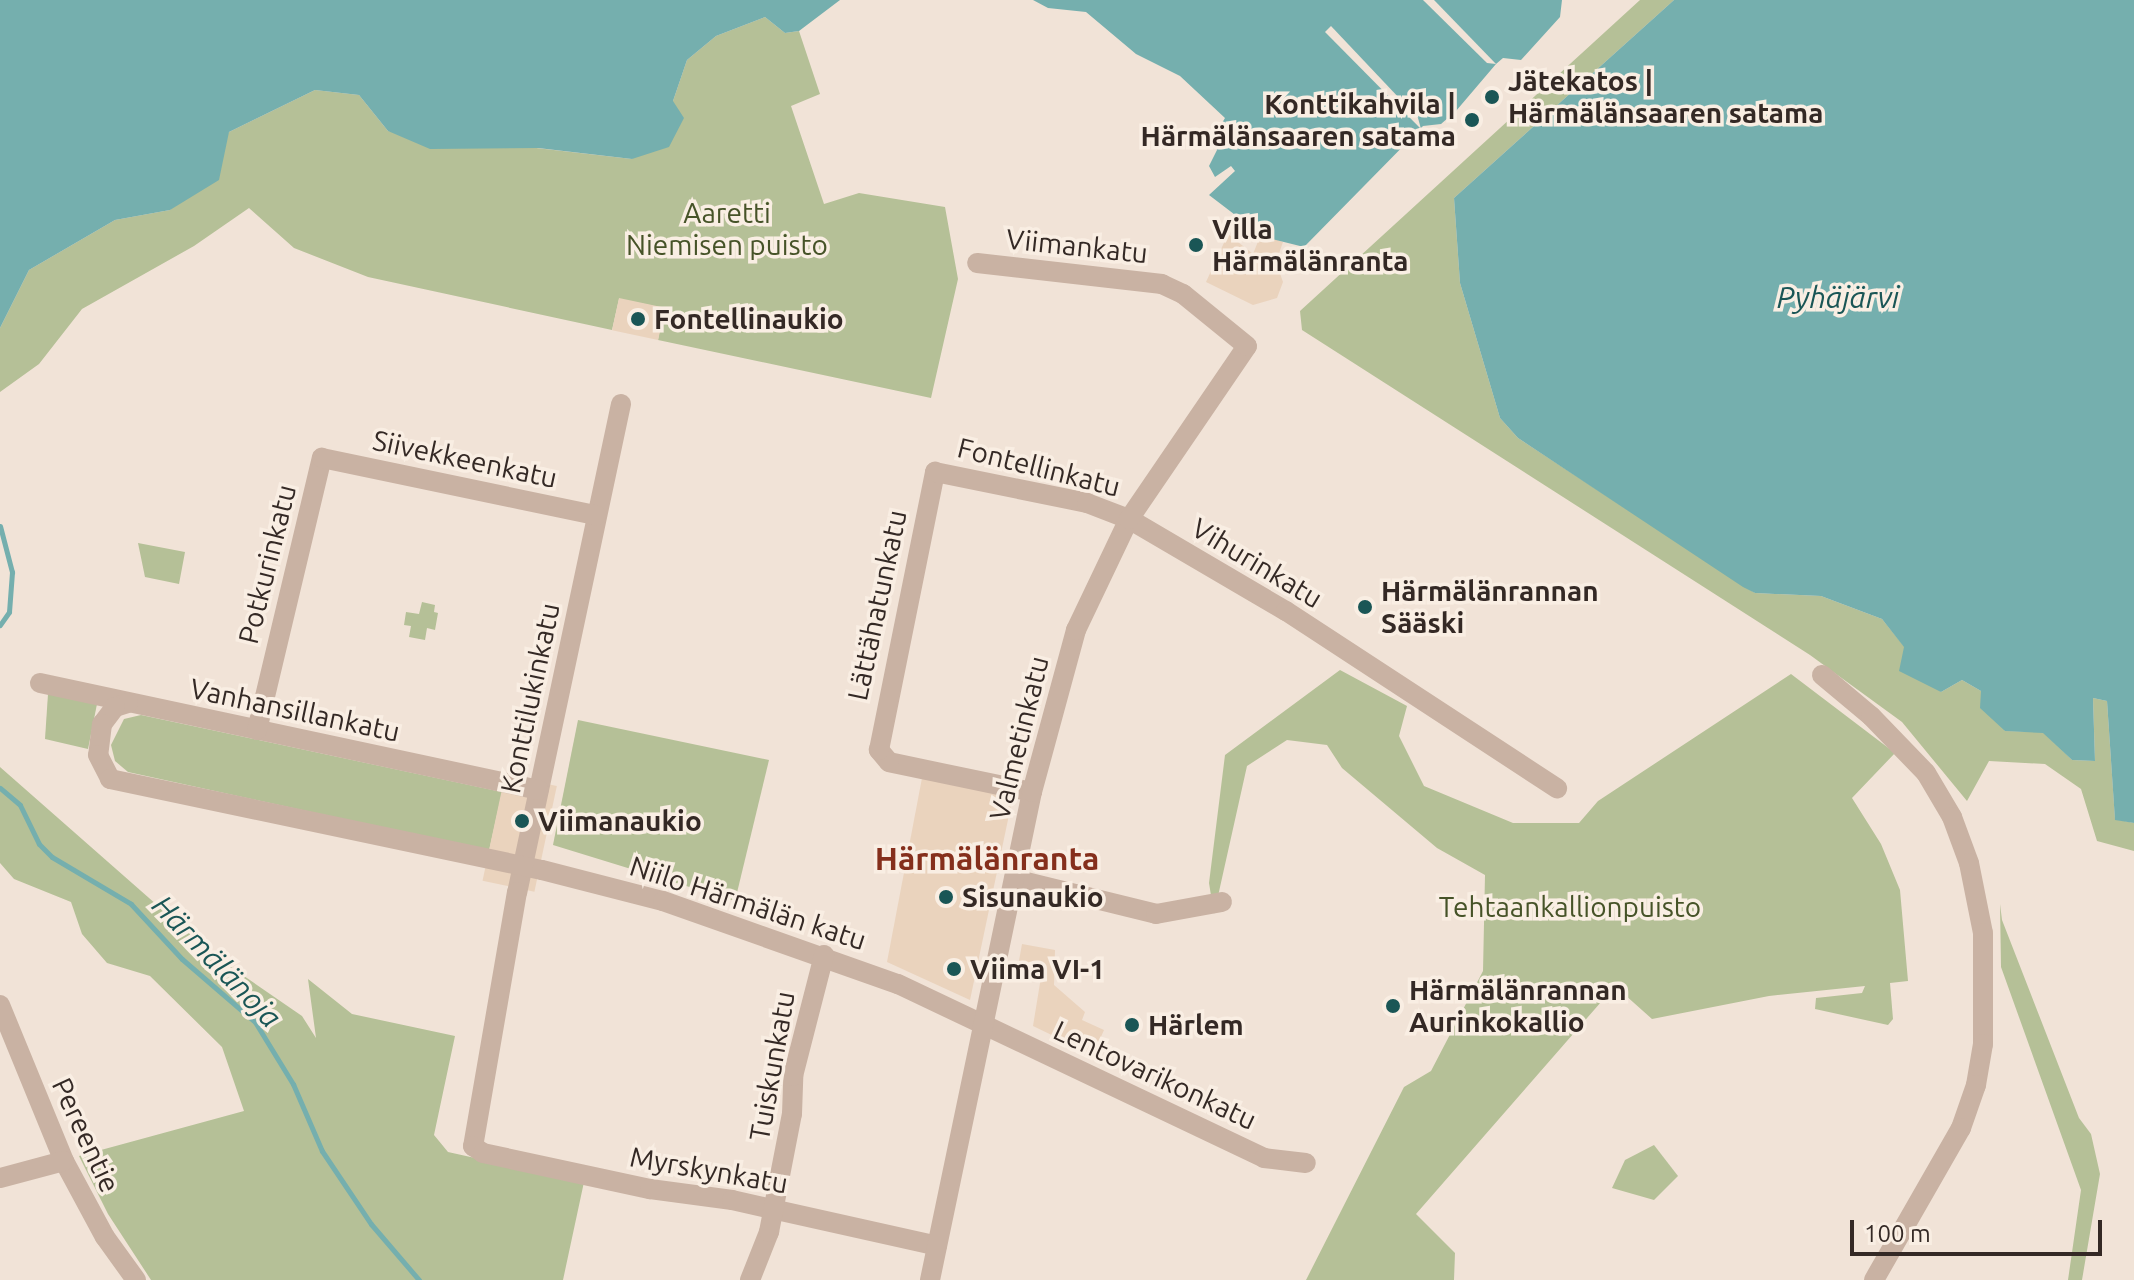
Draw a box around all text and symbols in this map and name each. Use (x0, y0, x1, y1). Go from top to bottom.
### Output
place label: Jätekatos | Härmälänsaaren satama (1508, 64, 1823, 130)
place label: Konttikahvila | Härmälänsaaren satama (1141, 87, 1456, 153)
marker: Jätekatos | Härmälänsaaren satama (1483, 88, 1501, 106)
marker: Konttikahvila | Härmälänsaaren satama (1463, 111, 1481, 129)
park label: Aaretti Niemisen puisto (626, 196, 828, 262)
place label: Villa Härmälänranta (1212, 212, 1408, 278)
street label: Viimankatu (1004, 222, 1150, 270)
marker: Villa Härmälänranta (1187, 236, 1205, 254)
water label: Pyhäjärvi (1777, 279, 1899, 315)
place label: Fontellinaukio (654, 302, 844, 336)
marker: Fontellinaukio (629, 310, 647, 328)
street label: Siivekkeenkatu (370, 423, 560, 495)
street label: Fontellinkatu (954, 431, 1124, 503)
street label: Potkurinkatu (231, 481, 303, 647)
street label: Lättähatunkatu (840, 507, 914, 703)
street label: Vihurinkatu (1186, 511, 1328, 615)
place label: Härmälänrannan Sääski (1381, 574, 1599, 640)
marker: Härmälänrannan Sääski (1356, 598, 1374, 616)
street label: Konttilukinkatu (493, 600, 567, 796)
street label: Valmetinkatu (982, 652, 1056, 824)
street label: Vanhansillankatu (187, 671, 403, 749)
place label: Viimanaukio (538, 804, 702, 838)
marker: Viimanaukio (513, 812, 531, 830)
district label: Härmälänranta (875, 839, 1099, 877)
street label: Niilo Härmälän katu (626, 849, 870, 957)
place label: Sisunaukio (962, 880, 1104, 914)
water label: Härmälänoja (145, 887, 289, 1035)
marker: Sisunaukio (937, 888, 955, 906)
park label: Tehtaankallionpuisto (1439, 890, 1701, 924)
place label: Viima VI-1 (970, 952, 1105, 986)
marker: Viima VI-1 (945, 960, 963, 978)
place label: Härmälänrannan Aurinkokallio (1409, 973, 1627, 1039)
street label: Tuiskunkatu (742, 989, 802, 1143)
marker: Härmälänrannan Aurinkokallio (1384, 997, 1402, 1015)
place label: Härlem (1148, 1008, 1244, 1042)
street label: Lentovarikonkatu (1048, 1013, 1262, 1137)
marker: Härlem (1123, 1016, 1141, 1034)
street label: Pereentie (45, 1072, 127, 1198)
street label: Myrskynkatu (627, 1140, 791, 1200)
scale bar (1854, 1204, 2106, 1254)
text: 100 m (1864, 1220, 1931, 1247)

